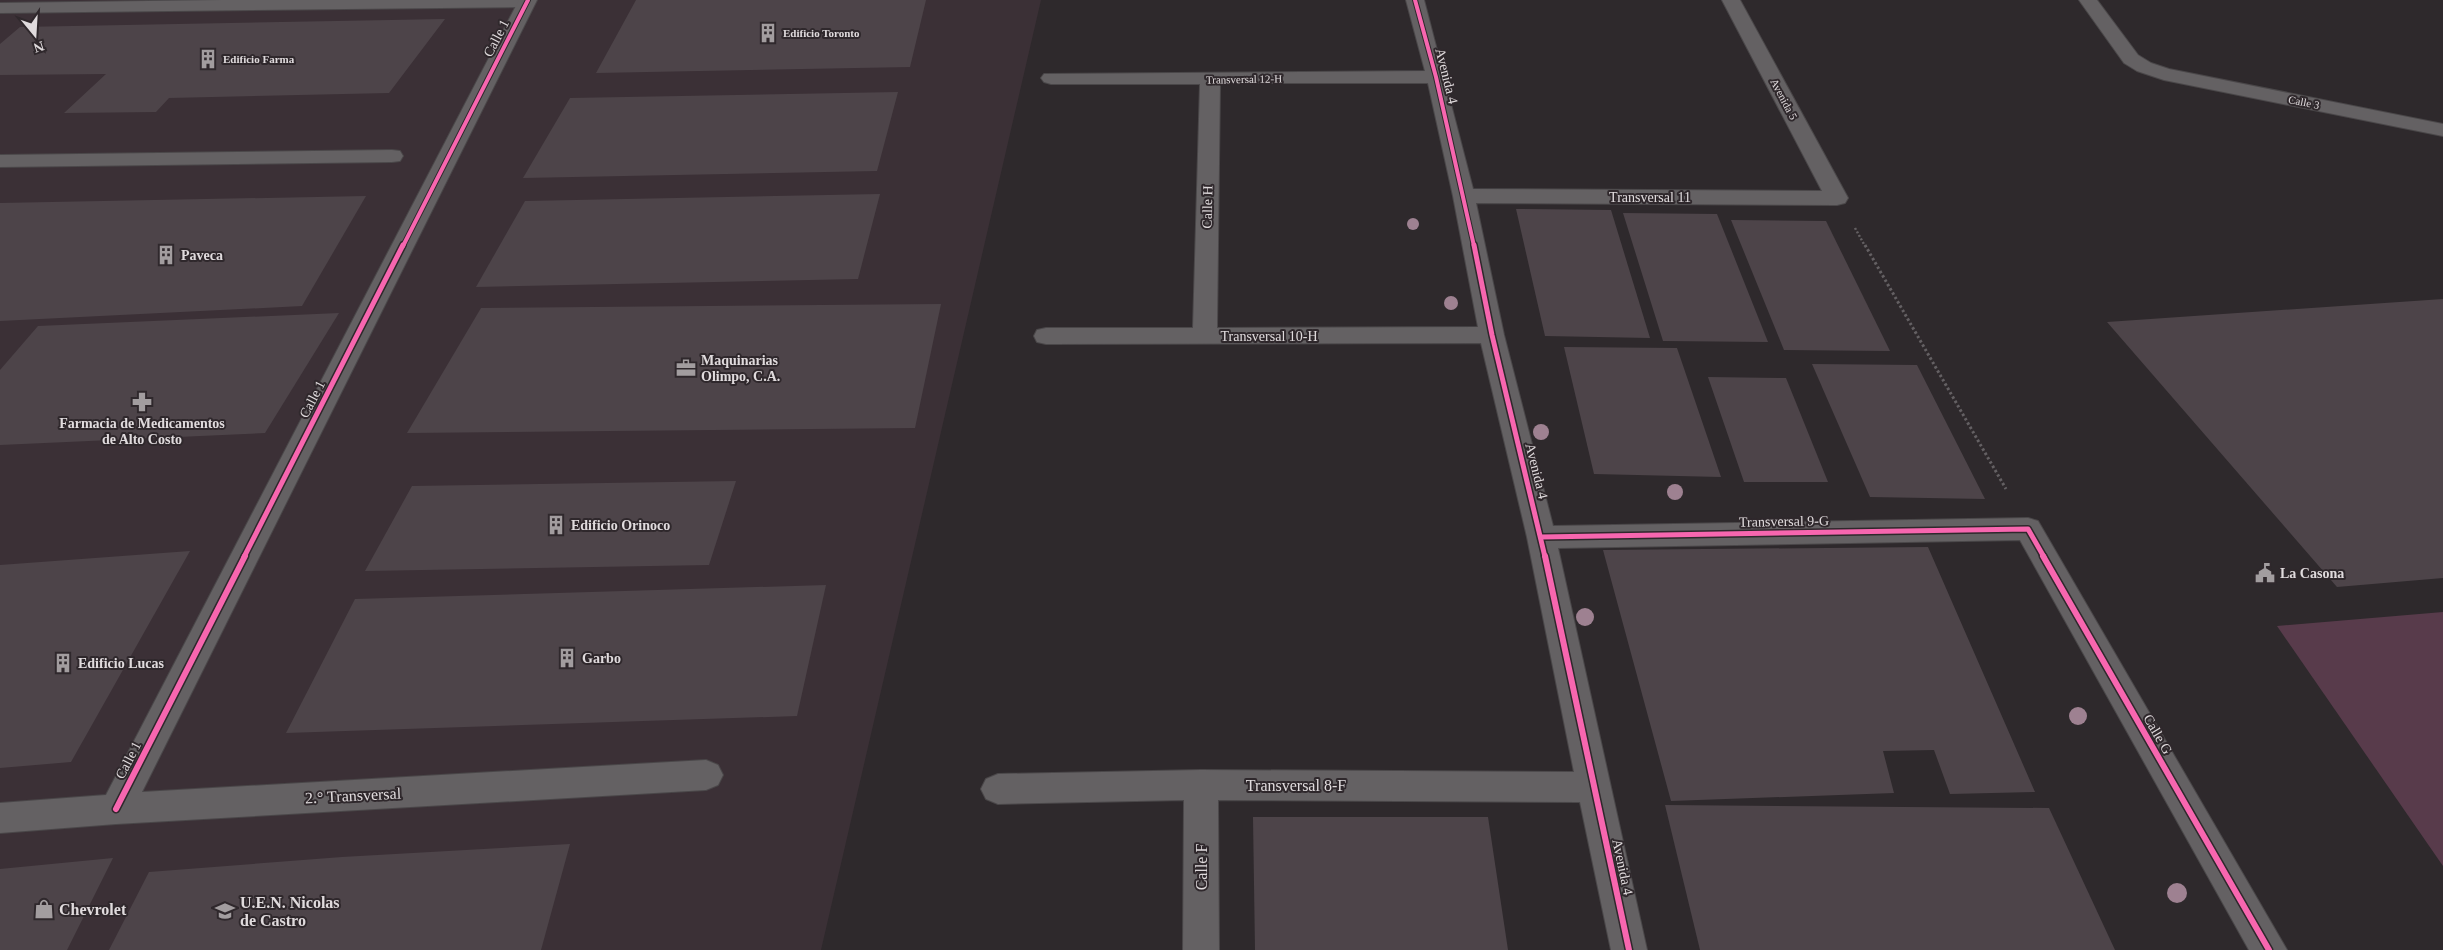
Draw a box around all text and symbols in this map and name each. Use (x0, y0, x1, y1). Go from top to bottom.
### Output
north arrow (10, 10, 60, 60)
street label: Calle 1 (481, 17, 512, 59)
building icon: Edificio Toronto (757, 22, 779, 44)
place label: Edificio Toronto (783, 27, 860, 39)
text: N (32, 38, 46, 56)
street label: Avenida 4 (1432, 47, 1461, 106)
building icon: Edificio Farma (197, 48, 219, 70)
place label: Edificio Farma (223, 53, 295, 65)
street label: Transversal 12-H (1206, 72, 1282, 86)
street label: Avenida 5 (1768, 76, 1800, 122)
street label: Calle 3 (2287, 93, 2321, 111)
street label: Calle H (1200, 185, 1215, 229)
street label: Transversal 11 (1609, 190, 1691, 205)
building icon: Paveca (155, 244, 177, 266)
place label: Paveca (181, 248, 223, 263)
street label: Transversal 10-H (1220, 329, 1318, 344)
place label: Maquinarias Olimpo, C.A. (701, 353, 780, 384)
office icon: Maquinarias Olimpo, C.A. (675, 357, 697, 379)
street label: Calle 1 (297, 378, 328, 420)
pharmacy icon: Farmacia de Medicamentos de Alto Costo (131, 391, 153, 413)
place label: Farmacia de Medicamentos de Alto Costo (59, 416, 225, 447)
street label: Avenida 4 (1522, 442, 1551, 501)
street label: Transversal 9-G (1739, 513, 1829, 530)
building icon: Edificio Orinoco (545, 514, 567, 536)
place label: Edificio Orinoco (571, 518, 670, 533)
public building icon: La Casona (2254, 562, 2276, 584)
place label: La Casona (2280, 566, 2344, 581)
building icon: Garbo (556, 647, 578, 669)
place label: Garbo (582, 651, 621, 666)
building icon: Edificio Lucas (52, 652, 74, 674)
place label: Edificio Lucas (78, 656, 165, 671)
street label: Calle G (2140, 712, 2175, 757)
street label: Calle 1 (113, 739, 144, 781)
street label: Transversal 8-F (1246, 777, 1346, 794)
street label: 2.° Transversal (305, 784, 402, 807)
street label: Avenida 4 (1609, 838, 1636, 896)
street label: Calle F (1193, 844, 1210, 890)
place label: U.E.N. Nicolas de Castro (240, 894, 340, 929)
shop icon: Chevrolet (33, 898, 55, 920)
school or university icon: U.E.N. Nicolas de Castro (214, 900, 236, 922)
place label: Chevrolet (59, 901, 127, 918)

